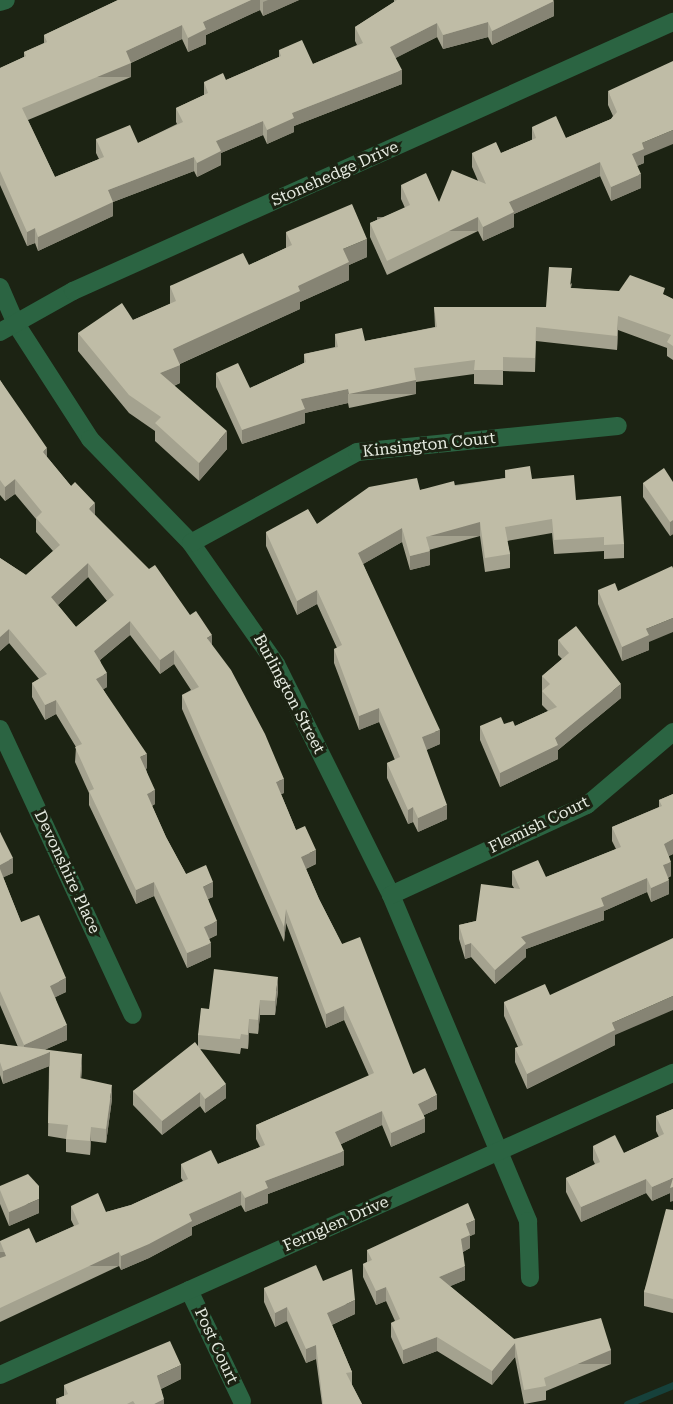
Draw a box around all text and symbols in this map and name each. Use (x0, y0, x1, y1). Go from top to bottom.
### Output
street label: Stonehedge Drive (268, 137, 402, 211)
street label: Kinsington Court (362, 428, 496, 462)
street label: Burlington Street (249, 631, 329, 757)
street label: Flemish Court (486, 792, 592, 858)
street label: Devonshire Place (30, 807, 104, 937)
street label: Fernglen Drive (280, 1192, 392, 1256)
street label: Post Court (190, 1305, 242, 1387)

